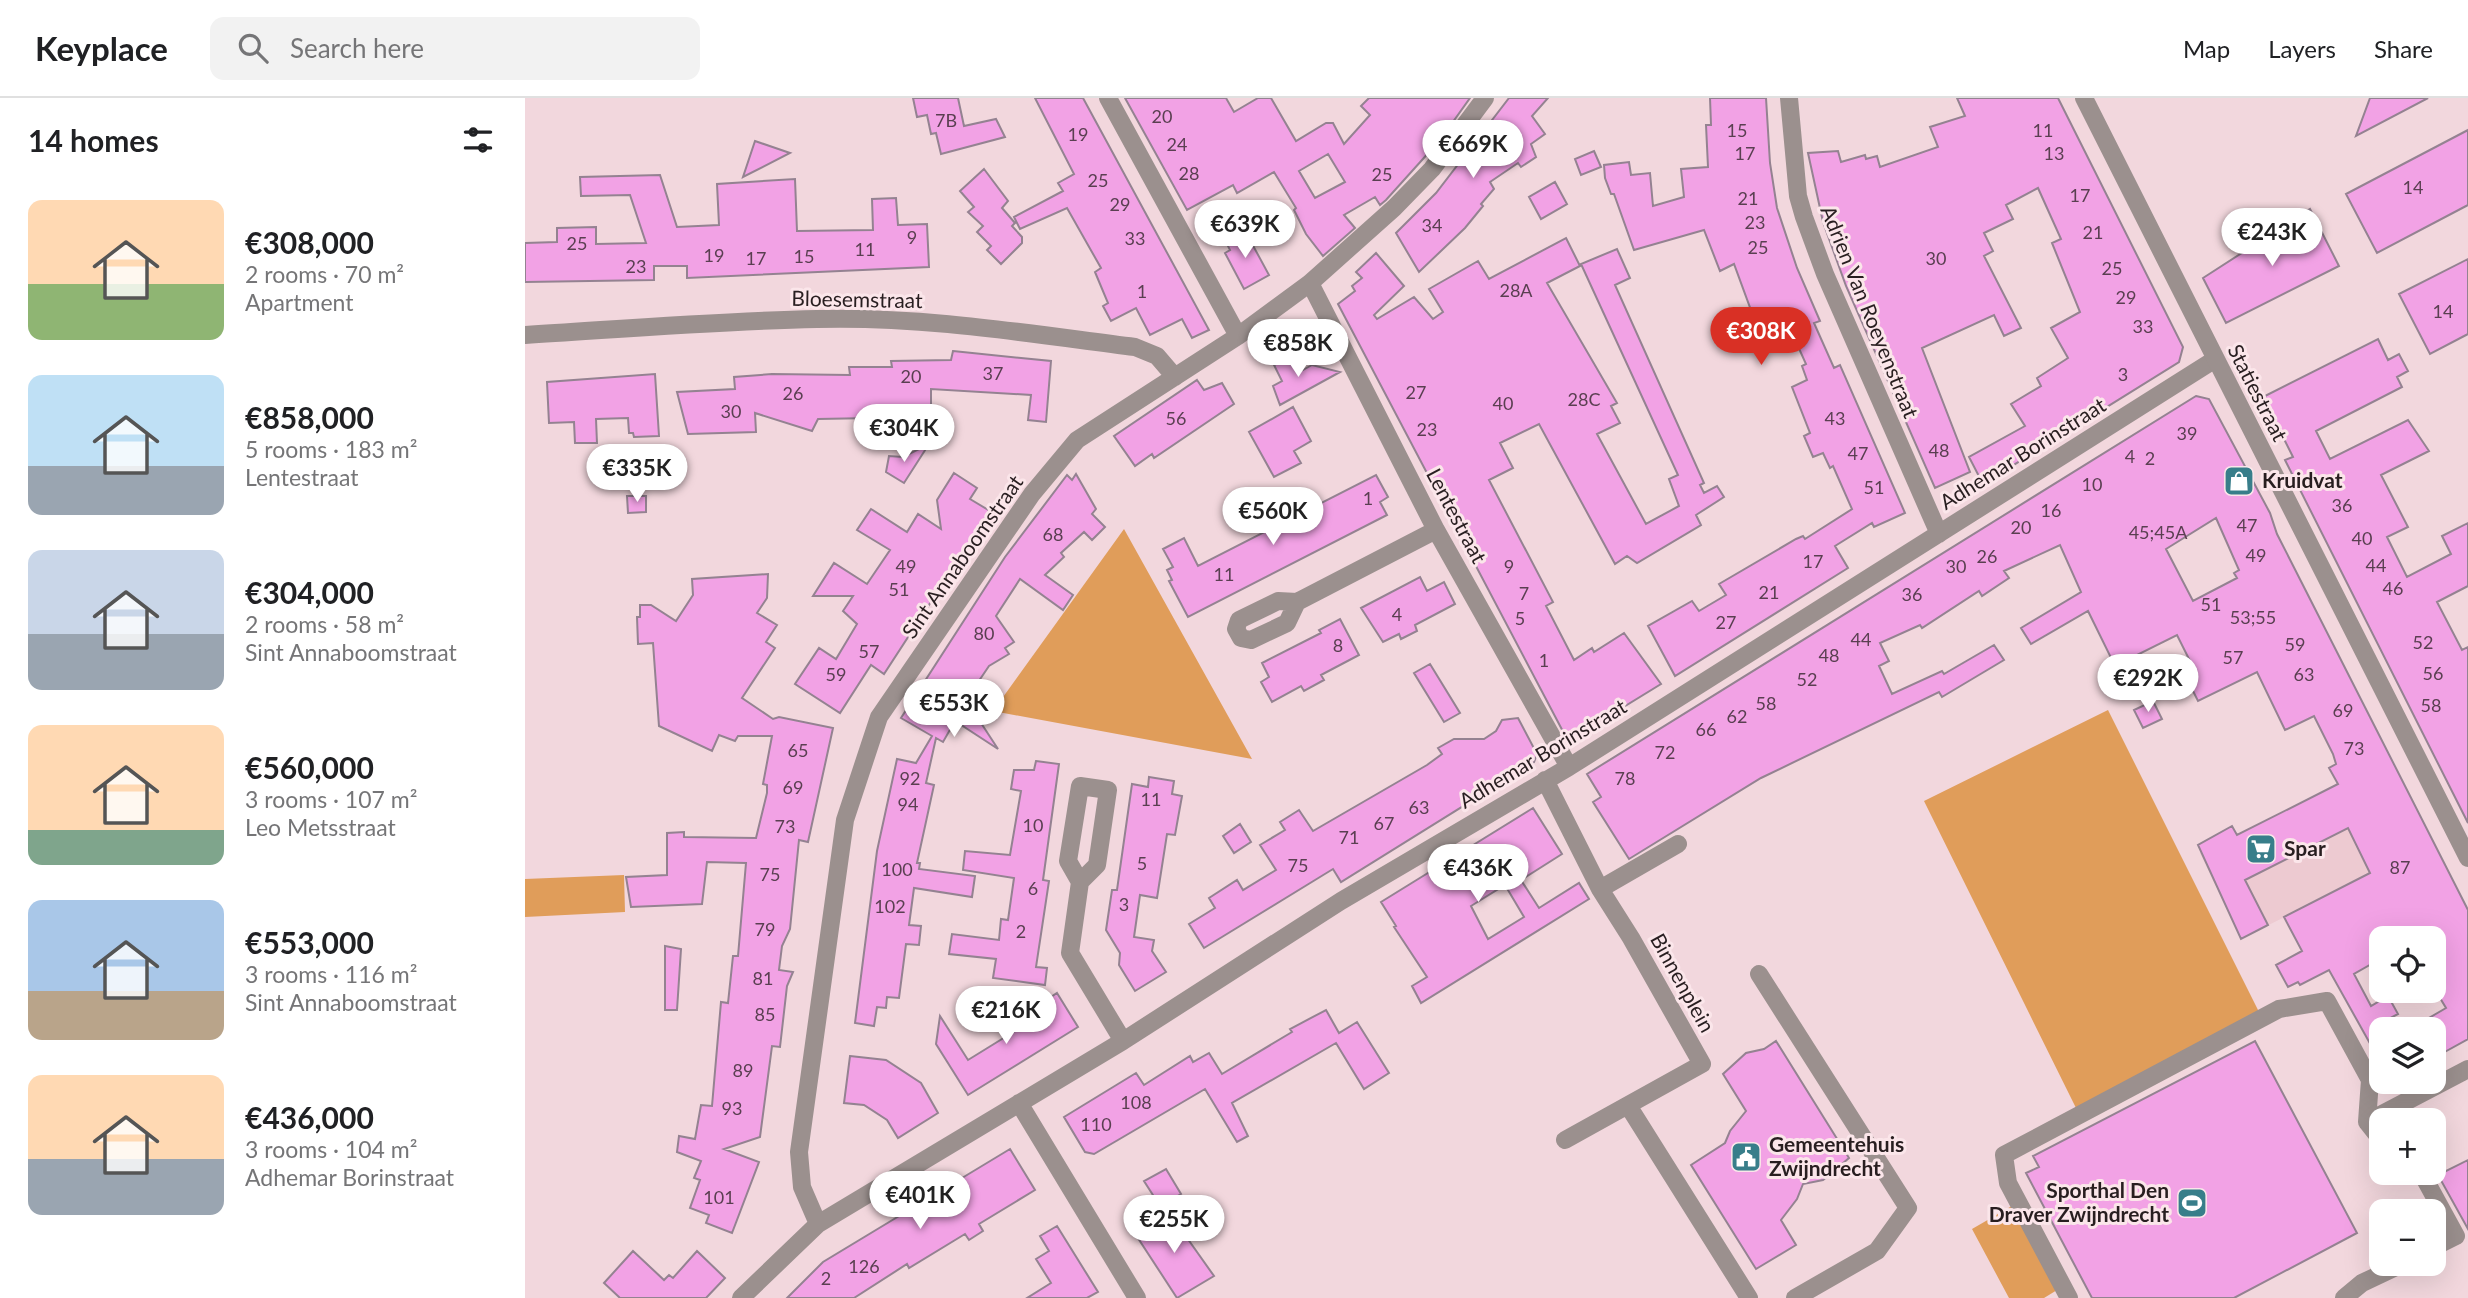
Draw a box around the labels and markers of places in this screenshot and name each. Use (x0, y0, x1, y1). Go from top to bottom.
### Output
pin: €669K (1424, 120, 1522, 180)
pin: €639K (1196, 200, 1294, 260)
pin: €243K (2223, 208, 2321, 268)
pin: €308K (1712, 308, 1810, 367)
pin: €858K (1249, 320, 1347, 379)
pin: €304K (855, 404, 953, 464)
pin: €335K (588, 444, 686, 504)
shop icon: Kruidvat (2222, 464, 2256, 498)
place label: Kruidvat (2262, 467, 2343, 492)
pin: €560K (1224, 488, 1322, 547)
pin: €292K (2099, 654, 2197, 714)
pin: €553K (905, 680, 1003, 739)
supermarket icon: Spar (2244, 832, 2278, 866)
place label: Spar (2284, 835, 2326, 860)
pin: €436K (1429, 844, 1527, 904)
pin: €216K (957, 986, 1055, 1046)
place label: Gemeentehuis Zwijndrecht (1769, 1131, 1904, 1180)
public building icon: Gemeentehuis Zwijndrecht (1729, 1140, 1763, 1174)
pin: €401K (871, 1172, 969, 1231)
place label: Sporthal Den Draver Zwijndrecht (1989, 1177, 2169, 1226)
sports icon: Sporthal Den Draver Zwijndrecht (2175, 1186, 2209, 1220)
pin: €255K (1125, 1196, 1223, 1255)

